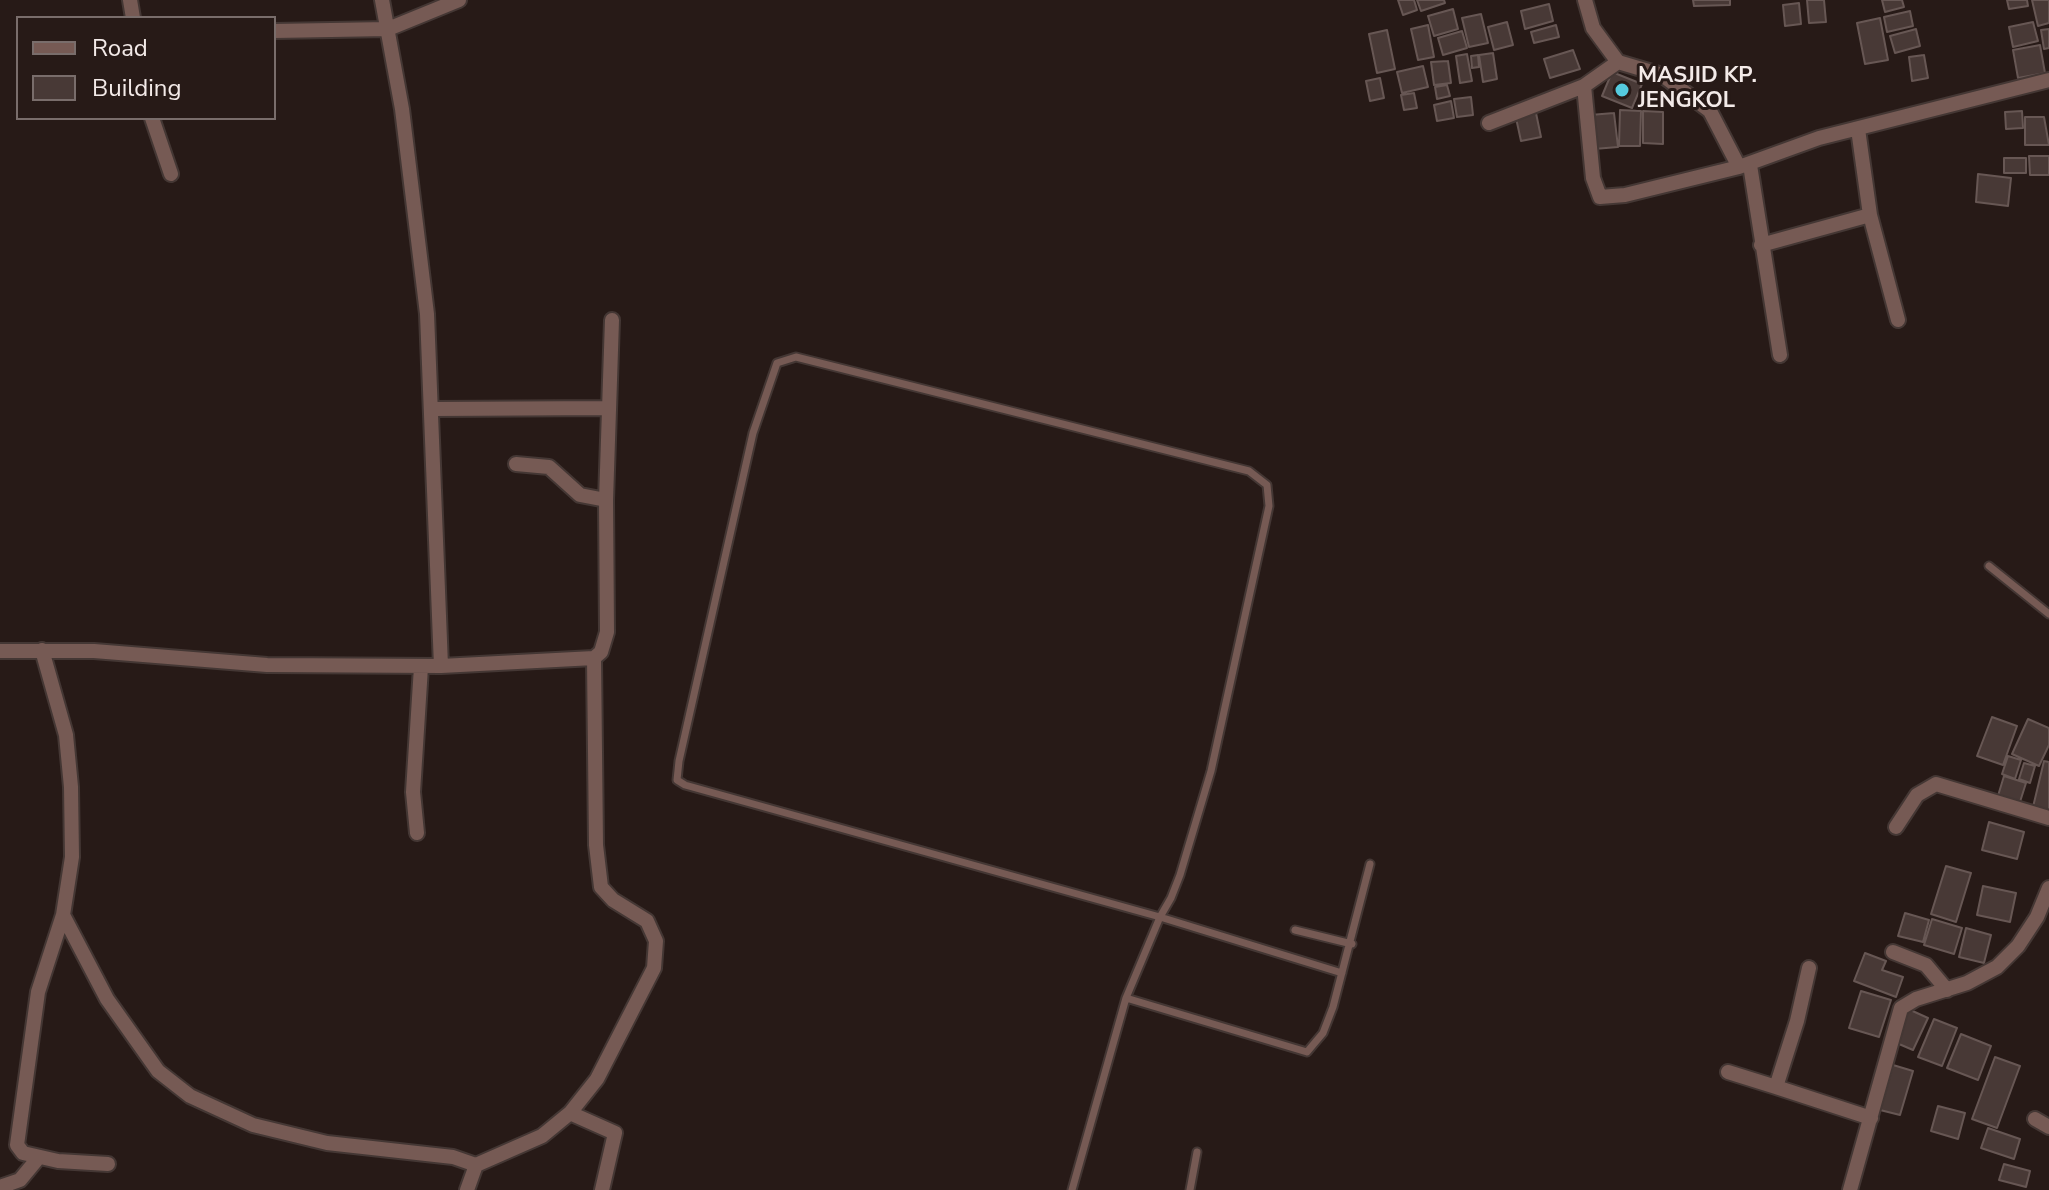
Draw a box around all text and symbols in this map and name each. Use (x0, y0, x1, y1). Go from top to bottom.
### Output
legend (16, 16, 276, 120)
text: Road (92, 32, 148, 64)
place label: MASJID KP. JENGKOL (1638, 64, 1757, 116)
text: Building (92, 72, 182, 104)
marker: MASJID KP. JENGKOL (1613, 81, 1631, 99)

